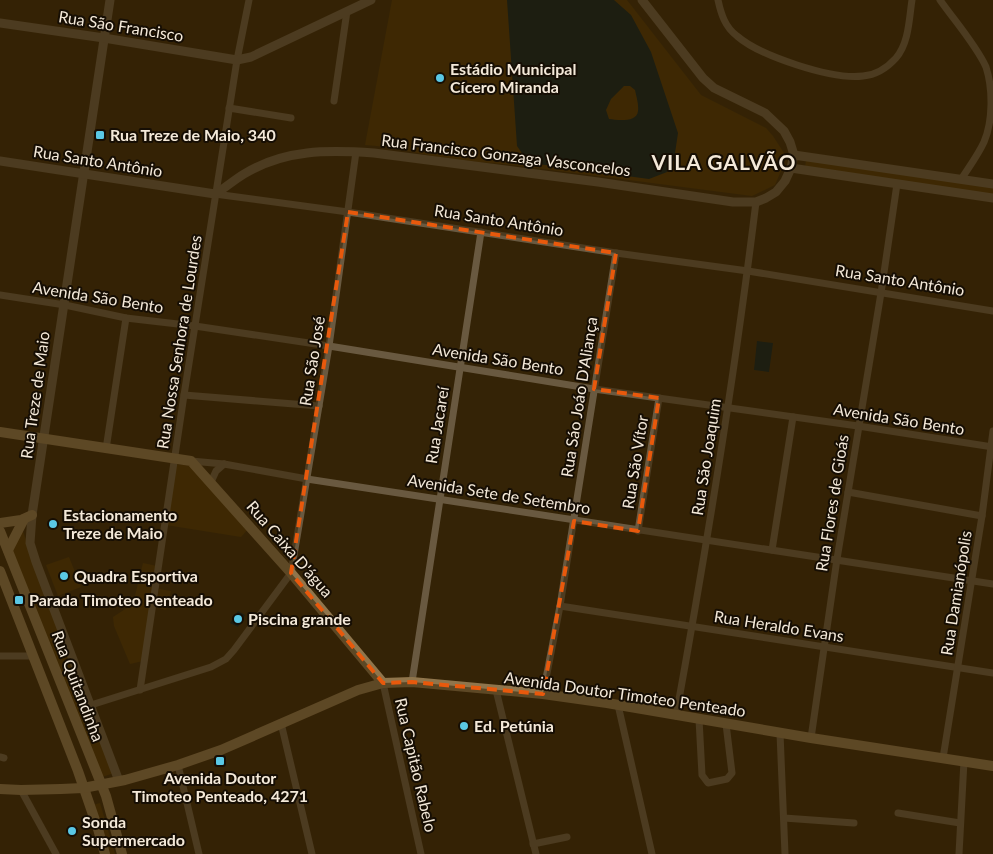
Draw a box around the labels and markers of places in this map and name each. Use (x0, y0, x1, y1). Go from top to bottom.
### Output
place label: Estádio Municipal Cícero Miranda (450, 59, 576, 96)
marker: Estádio Municipal Cícero Miranda (434, 72, 446, 84)
place label: Rua Treze de Maio, 340 (110, 125, 276, 144)
marker: Rua Treze de Maio, 340 (94, 129, 106, 141)
place label: Estacionamento Treze de Maio (63, 505, 177, 542)
marker: Estacionamento Treze de Maio (47, 518, 59, 530)
place label: Quadra Esportiva (74, 566, 198, 585)
marker: Quadra Esportiva (58, 570, 70, 582)
place label: Parada Timoteo Penteado (29, 590, 213, 609)
marker: Parada Timoteo Penteado (13, 594, 25, 606)
place label: Piscina grande (248, 609, 351, 628)
marker: Piscina grande (232, 613, 244, 625)
place label: Ed. Petúnia (474, 716, 554, 735)
marker: Ed. Petúnia (458, 720, 470, 732)
marker: Avenida Doutor Timoteo Penteado, 4271 (214, 755, 226, 767)
place label: Avenida Doutor Timoteo Penteado, 4271 (132, 768, 308, 805)
place label: Sonda Supermercado (82, 812, 185, 849)
marker: Sonda Supermercado (66, 825, 78, 837)

